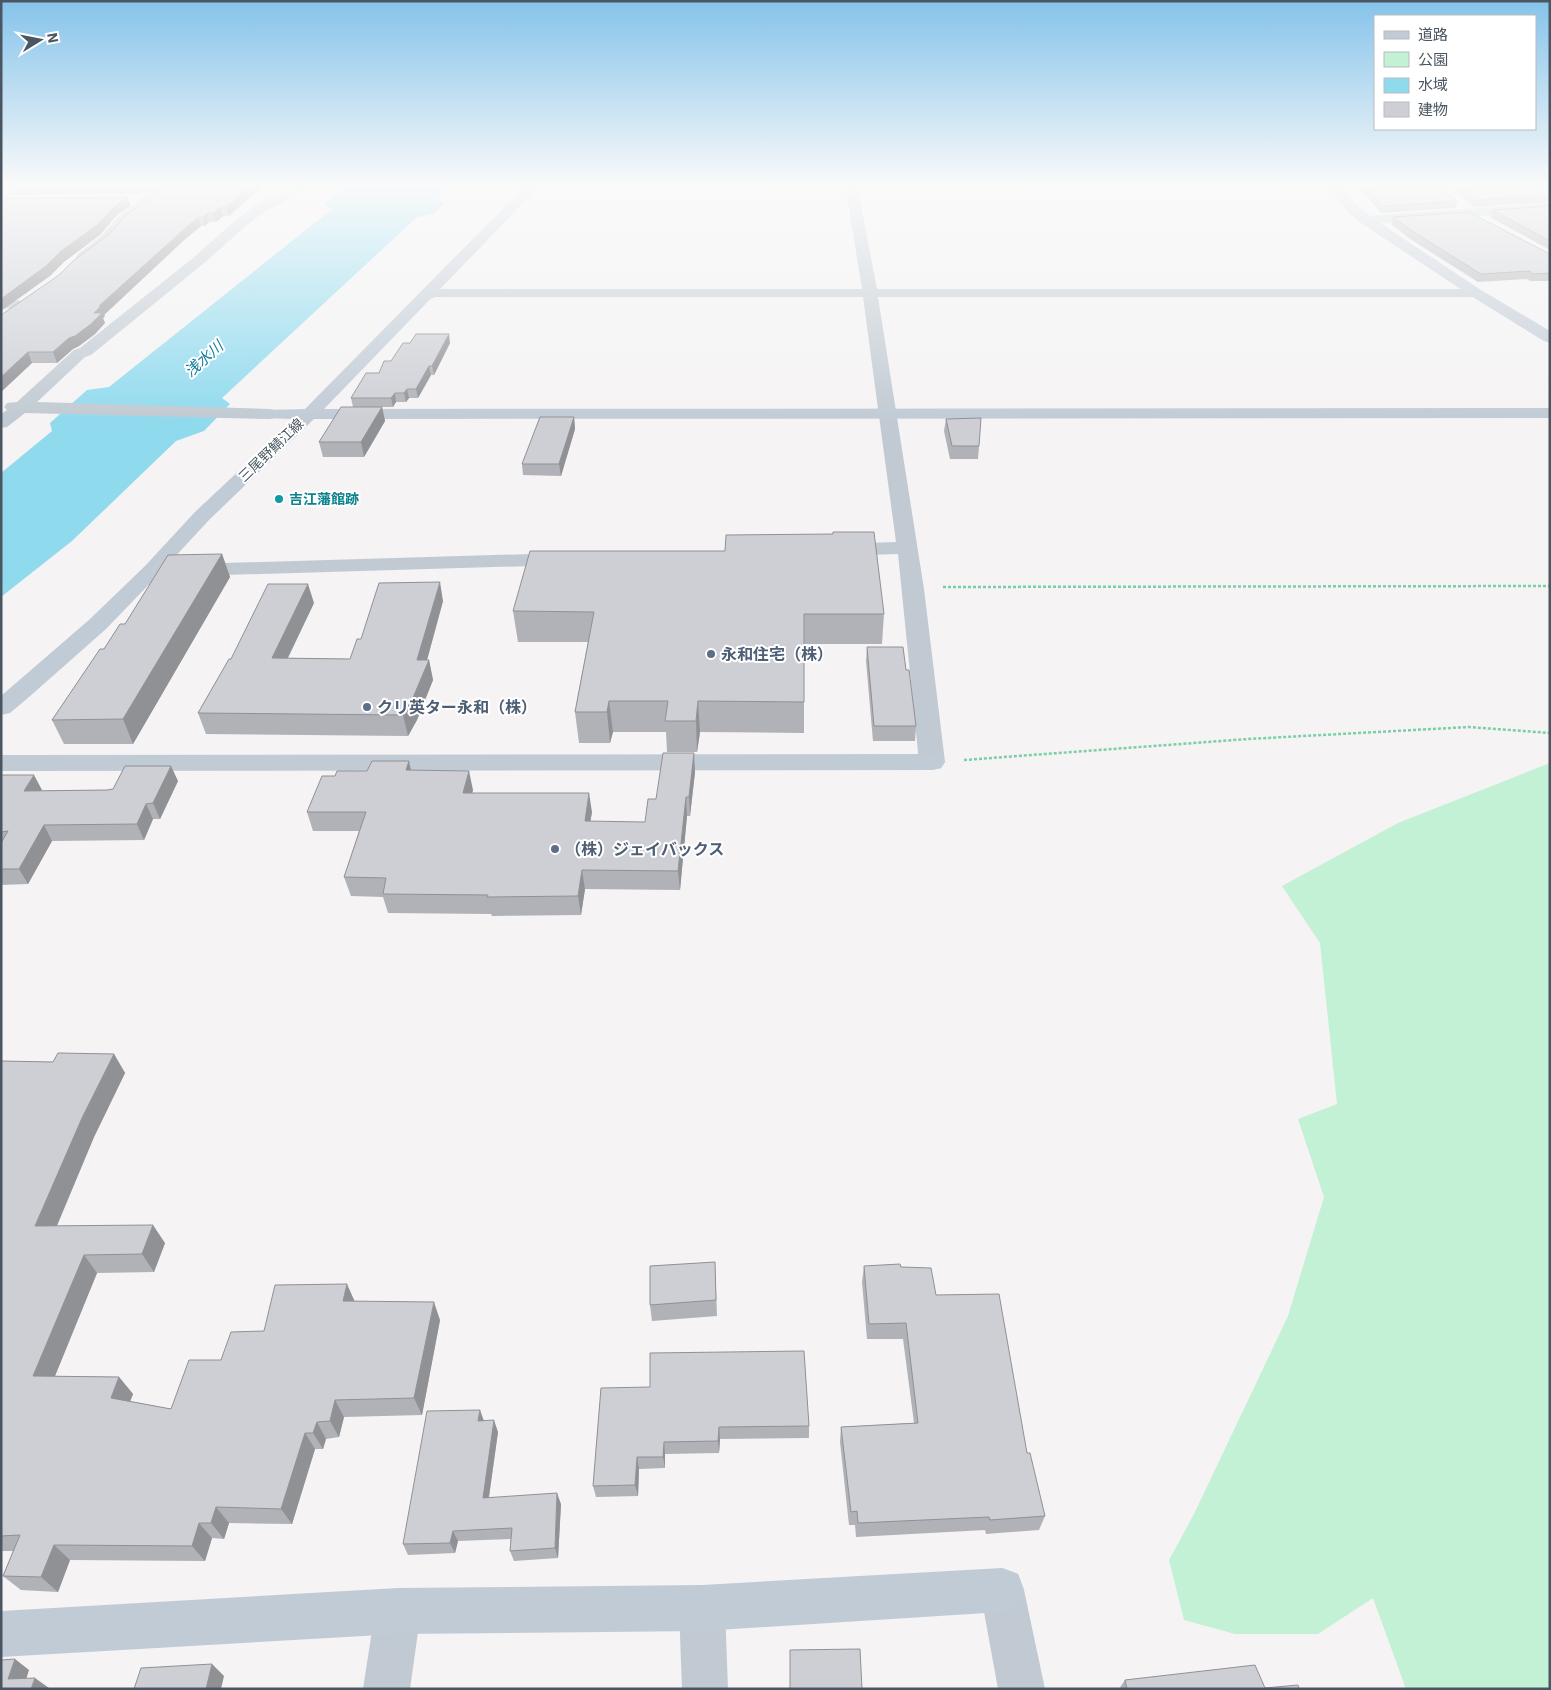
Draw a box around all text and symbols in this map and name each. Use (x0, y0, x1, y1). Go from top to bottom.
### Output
north arrow (15, 15, 65, 65)
legend (1374, 15, 1536, 130)
text: 道路 (1418, 25, 1448, 44)
text: N (43, 31, 63, 44)
text: 公園 (1418, 50, 1448, 69)
text: 水域 (1418, 75, 1448, 94)
text: 建物 (1418, 100, 1448, 119)
water label: 浅水川 (181, 335, 228, 381)
street label: 三尾野鯖江線 (235, 414, 307, 486)
place label: 吉江藩館跡 (289, 490, 359, 508)
marker: 吉江藩館跡 (273, 493, 285, 505)
place label: 永和住宅（株） (721, 644, 833, 664)
marker: 永和住宅（株） (705, 648, 717, 660)
place label: クリ英ター永和（株） (377, 697, 537, 717)
marker: クリ英ター永和（株） (361, 701, 373, 713)
place label: （株）ジェイバックス (565, 839, 724, 859)
marker: （株）ジェイバックス (549, 843, 561, 855)

